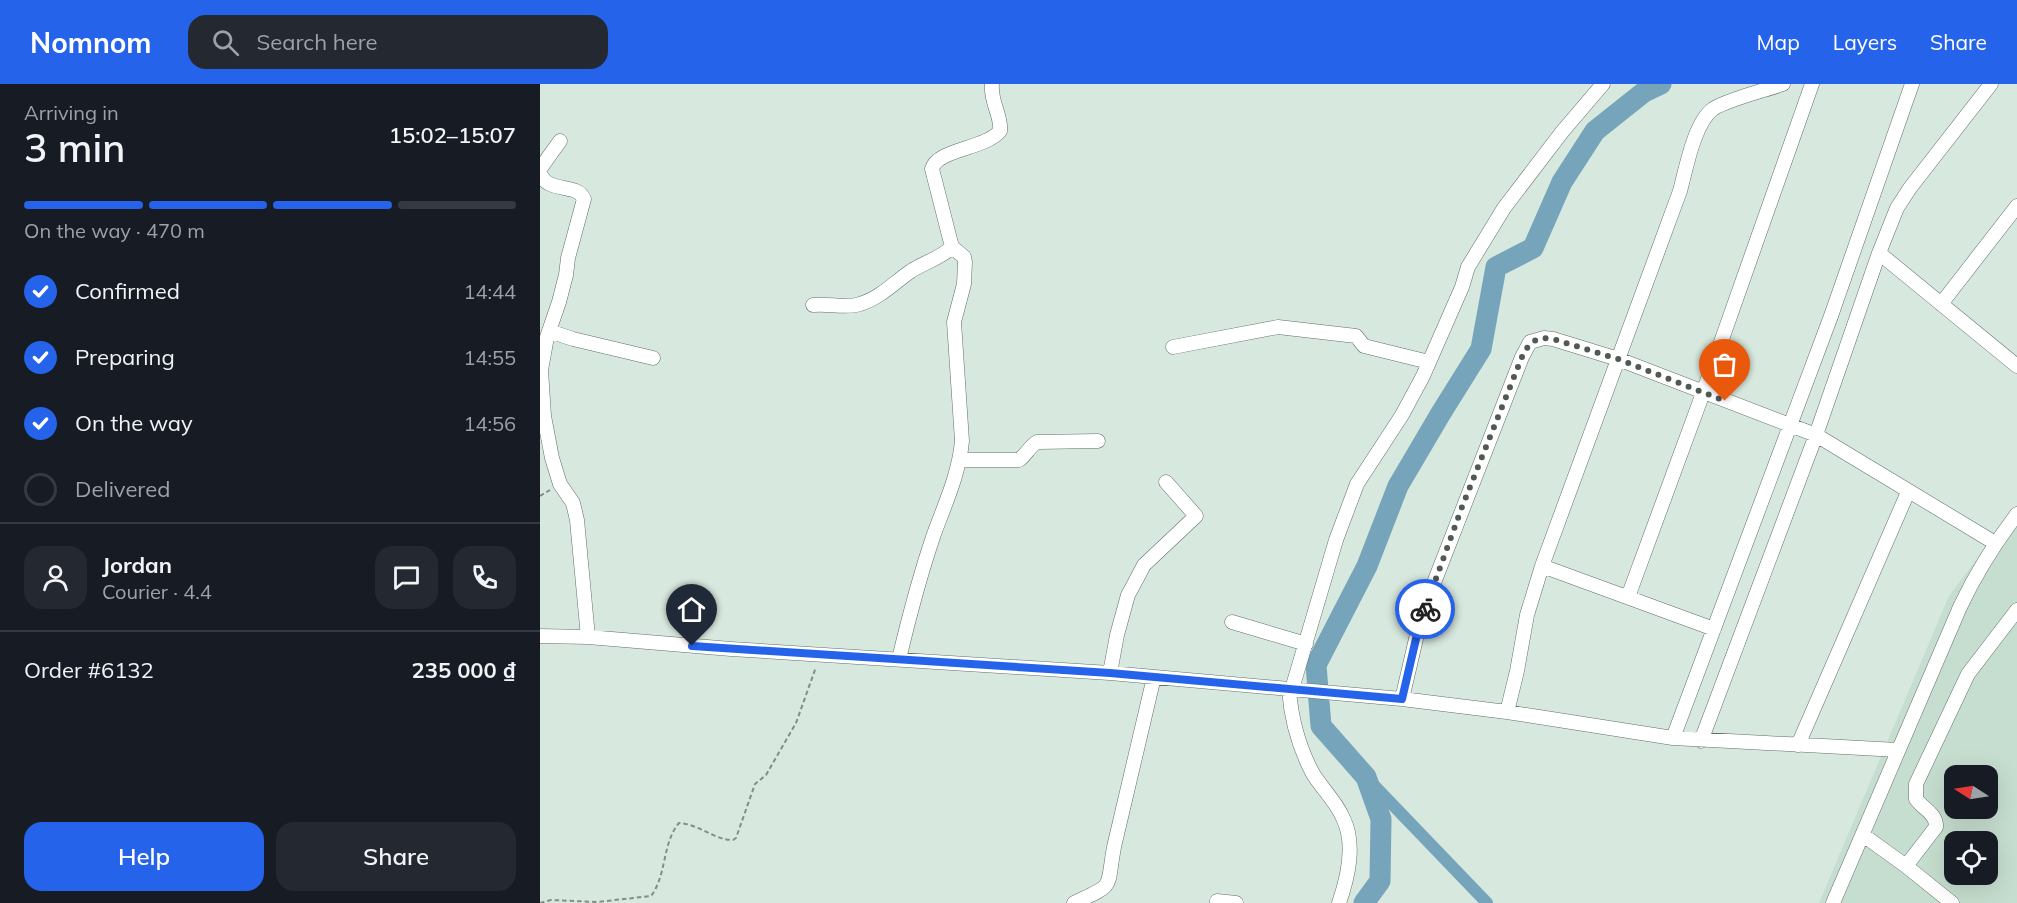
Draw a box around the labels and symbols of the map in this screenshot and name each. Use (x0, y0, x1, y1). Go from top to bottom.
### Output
pin (1699, 339, 1750, 401)
courier (1395, 579, 1455, 639)
pin (666, 584, 717, 646)
north arrow (1944, 765, 1998, 819)

